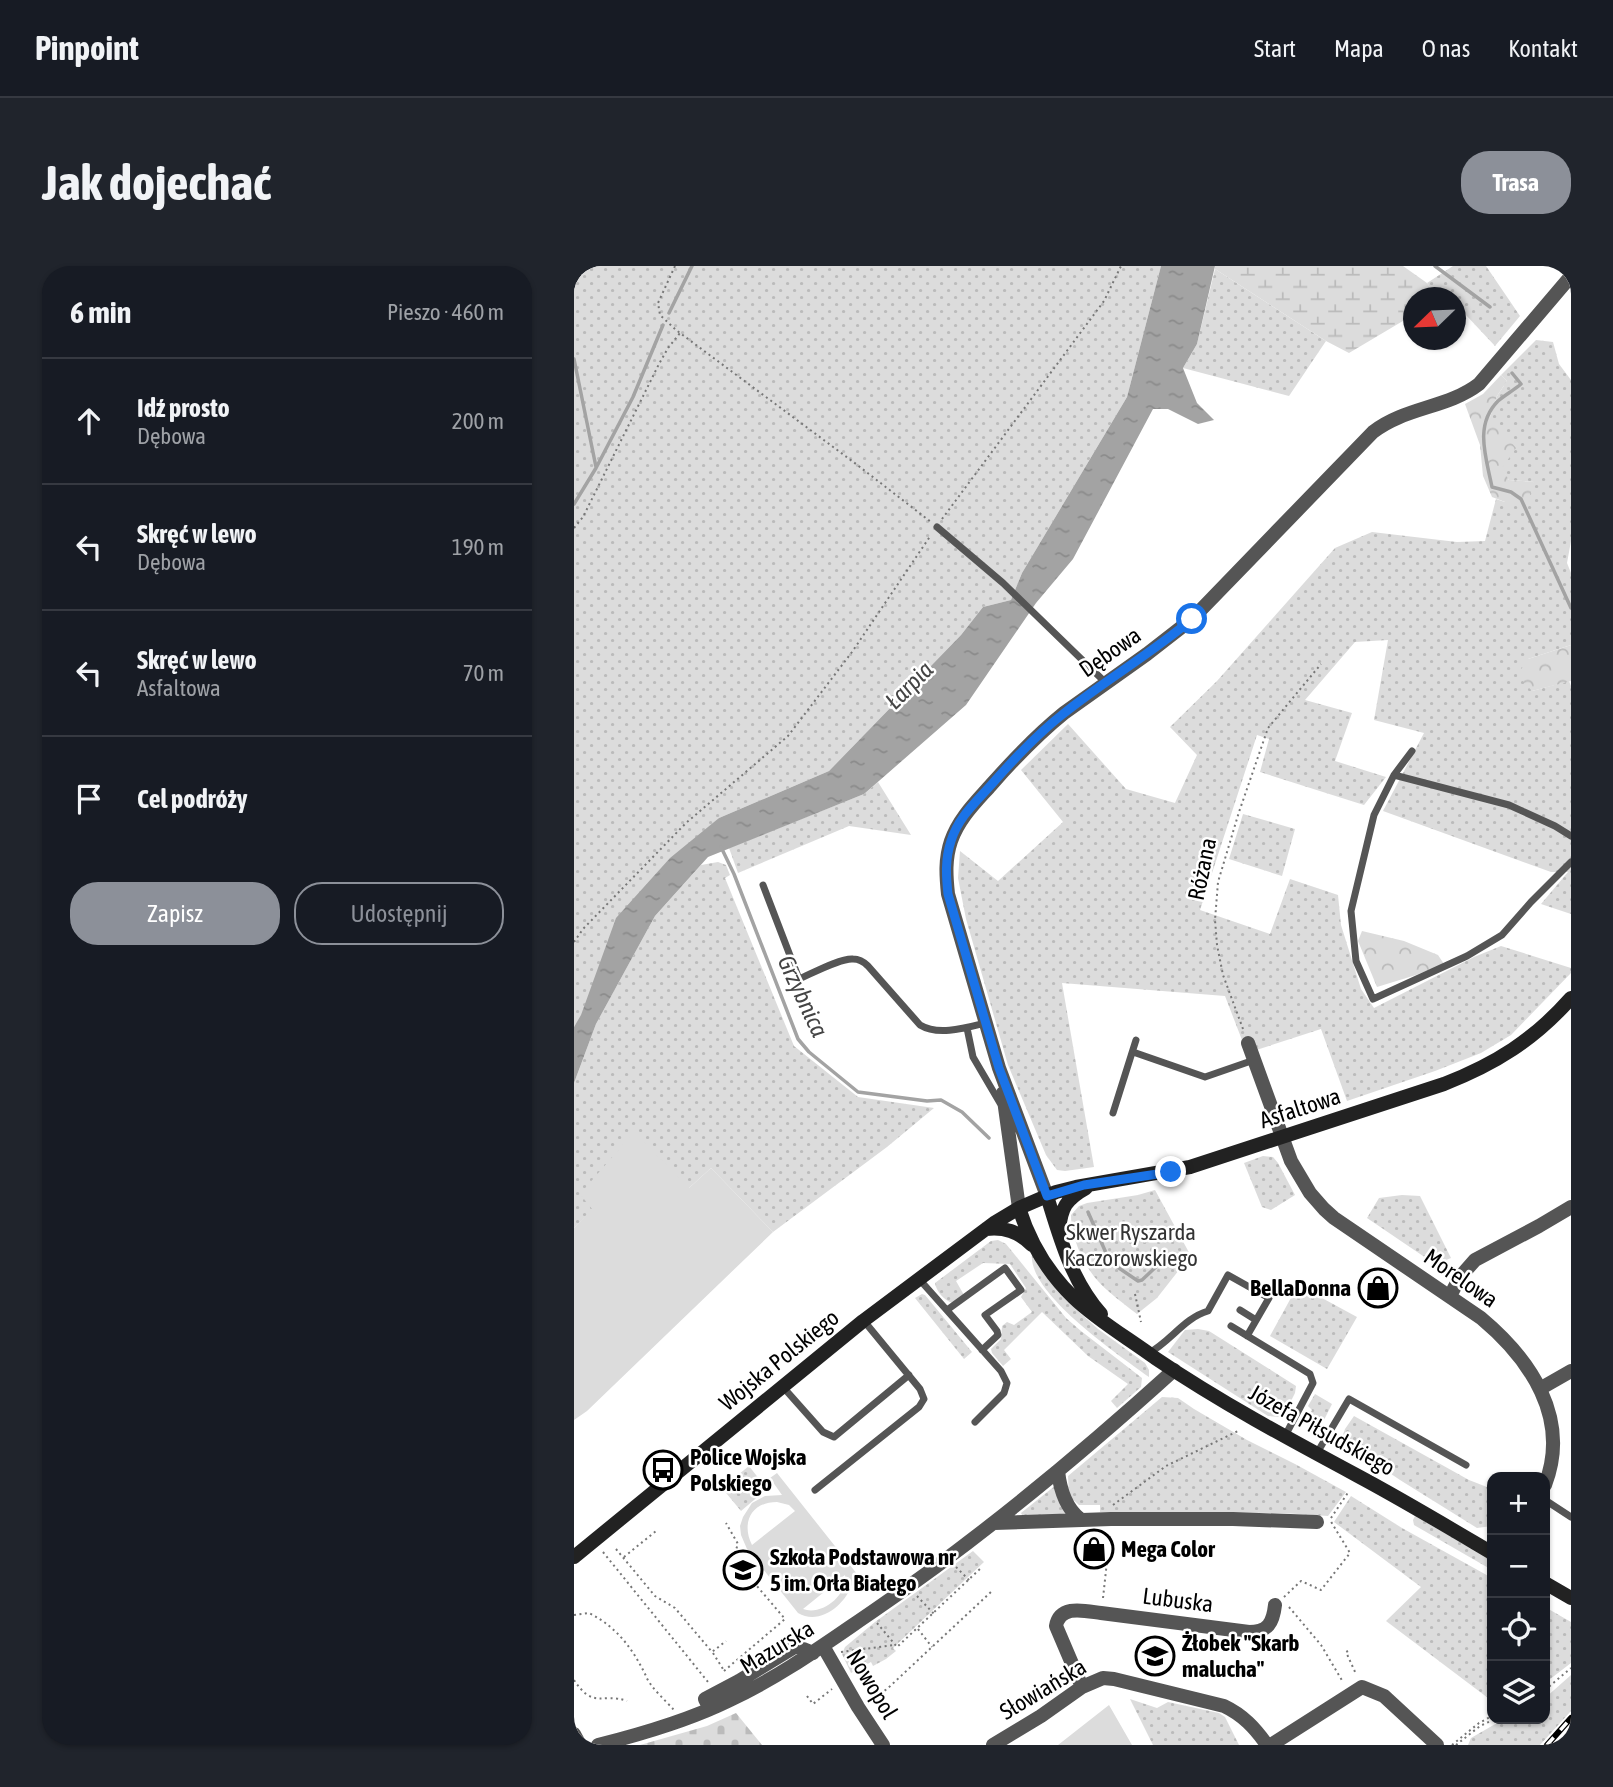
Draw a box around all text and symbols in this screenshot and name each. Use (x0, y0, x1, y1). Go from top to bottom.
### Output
text: Pinpoint (35, 29, 139, 67)
text: Start (1254, 35, 1296, 62)
text: Mapa (1334, 35, 1384, 62)
text: O nas (1422, 35, 1470, 62)
text: Kontakt (1508, 35, 1578, 62)
button: Trasa (1461, 151, 1571, 214)
text: Jak dojechać (42, 154, 271, 210)
north arrow (1403, 287, 1466, 350)
text: 6 min (70, 295, 131, 329)
text: Pieszo · 460 m (387, 299, 504, 325)
text: Idź prosto (137, 393, 230, 423)
icon: ahead (70, 402, 108, 440)
text: 200 m (452, 408, 504, 434)
text: Dębowa (137, 423, 206, 449)
text: Skręć w lewo (137, 519, 257, 549)
icon: left (70, 528, 108, 566)
text: 190 m (452, 534, 504, 560)
text: Dębowa (137, 549, 206, 575)
route start (1176, 603, 1207, 634)
street label: Dębowa (1074, 622, 1146, 682)
text: Skręć w lewo (137, 645, 257, 675)
icon: left (70, 654, 108, 692)
water label: Łarpia (880, 656, 938, 714)
text: 70 m (463, 660, 504, 686)
text: Asfaltowa (137, 675, 221, 701)
icon: arrive (70, 780, 108, 818)
text: Cel podróży (137, 784, 248, 814)
street label: Różana (1183, 836, 1221, 902)
button: Zapisz (70, 882, 280, 945)
button: Udostępnij (294, 882, 504, 945)
water label: Grzybnica (772, 951, 834, 1041)
street label: Asfaltowa (1256, 1083, 1344, 1133)
route end (1155, 1156, 1186, 1187)
park label: Skwer Ryszarda Kaczorowskiego (1064, 1219, 1198, 1271)
street label: Morelowa (1419, 1243, 1503, 1313)
shop icon: BellaDonna (1357, 1267, 1399, 1309)
place label: BellaDonna (1250, 1275, 1351, 1301)
street label: Wojska Polskiego (714, 1304, 844, 1416)
street label: Józefa Piłsudskiego (1245, 1379, 1399, 1481)
place label: Police Wojska Polskiego (690, 1444, 807, 1496)
bus stop icon: Police Wojska Polskiego (642, 1449, 684, 1491)
map controls (1487, 1472, 1550, 1724)
button: + (1487, 1472, 1550, 1535)
shop icon: Mega Color (1073, 1528, 1115, 1570)
button: − (1487, 1535, 1550, 1598)
place label: Mega Color (1121, 1536, 1216, 1562)
place label: Szkoła Podstawowa nr 5 im. Orła Białego (770, 1544, 957, 1596)
school or university icon: Szkoła Podstawowa nr 5 im. Orła Białego (722, 1549, 764, 1591)
street label: Lubuska (1141, 1583, 1215, 1617)
button: locate (1487, 1598, 1550, 1661)
street label: Mazurska (735, 1615, 819, 1679)
place label: Żłobek "Skarb malucha" (1182, 1630, 1299, 1682)
school or university icon: Żłobek "Skarb malucha" (1134, 1635, 1176, 1677)
street label: Nowopol (841, 1645, 903, 1723)
street label: Słowiańska (995, 1653, 1091, 1725)
button: layers (1487, 1661, 1550, 1724)

